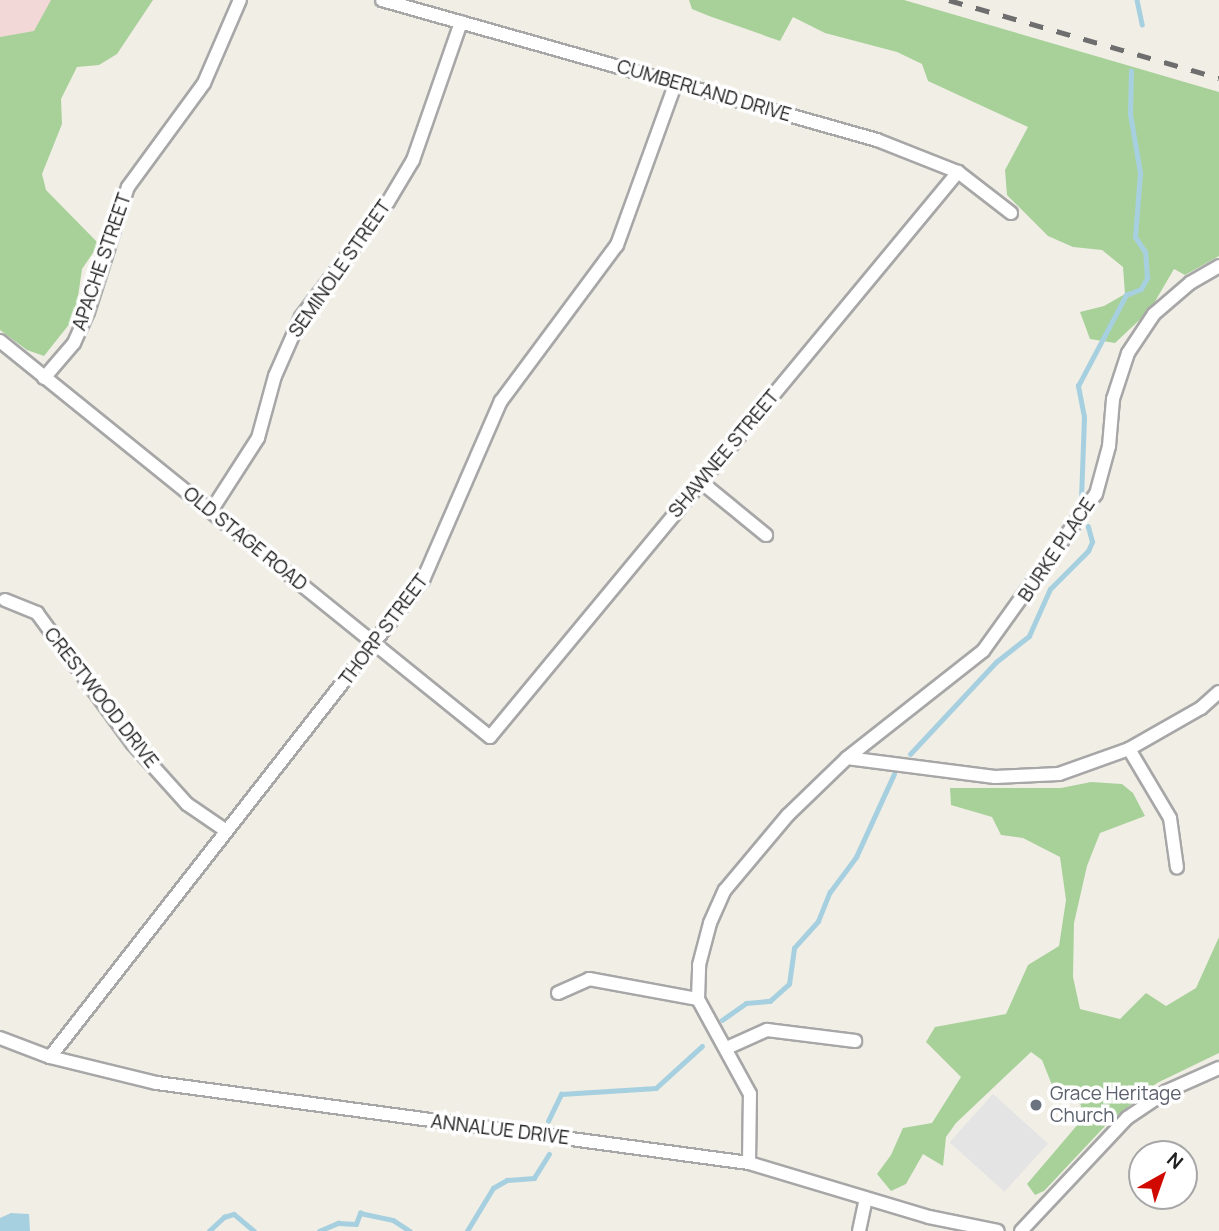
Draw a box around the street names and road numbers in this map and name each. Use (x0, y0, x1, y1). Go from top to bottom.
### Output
street label: CUMBERLAND DRIVE (614, 55, 794, 127)
street label: APACHE STREET (68, 190, 136, 334)
street label: SEMINOLE STREET (284, 196, 396, 342)
street label: SHAWNEE STREET (664, 386, 784, 522)
street label: OLD STAGE ROAD (179, 482, 311, 596)
street label: BURKE PLACE (1014, 494, 1100, 606)
street label: THORP STREET (335, 570, 433, 690)
street label: CRESTWOOD DRIVE (39, 623, 163, 773)
street label: ANNALUE DRIVE (430, 1110, 570, 1150)

